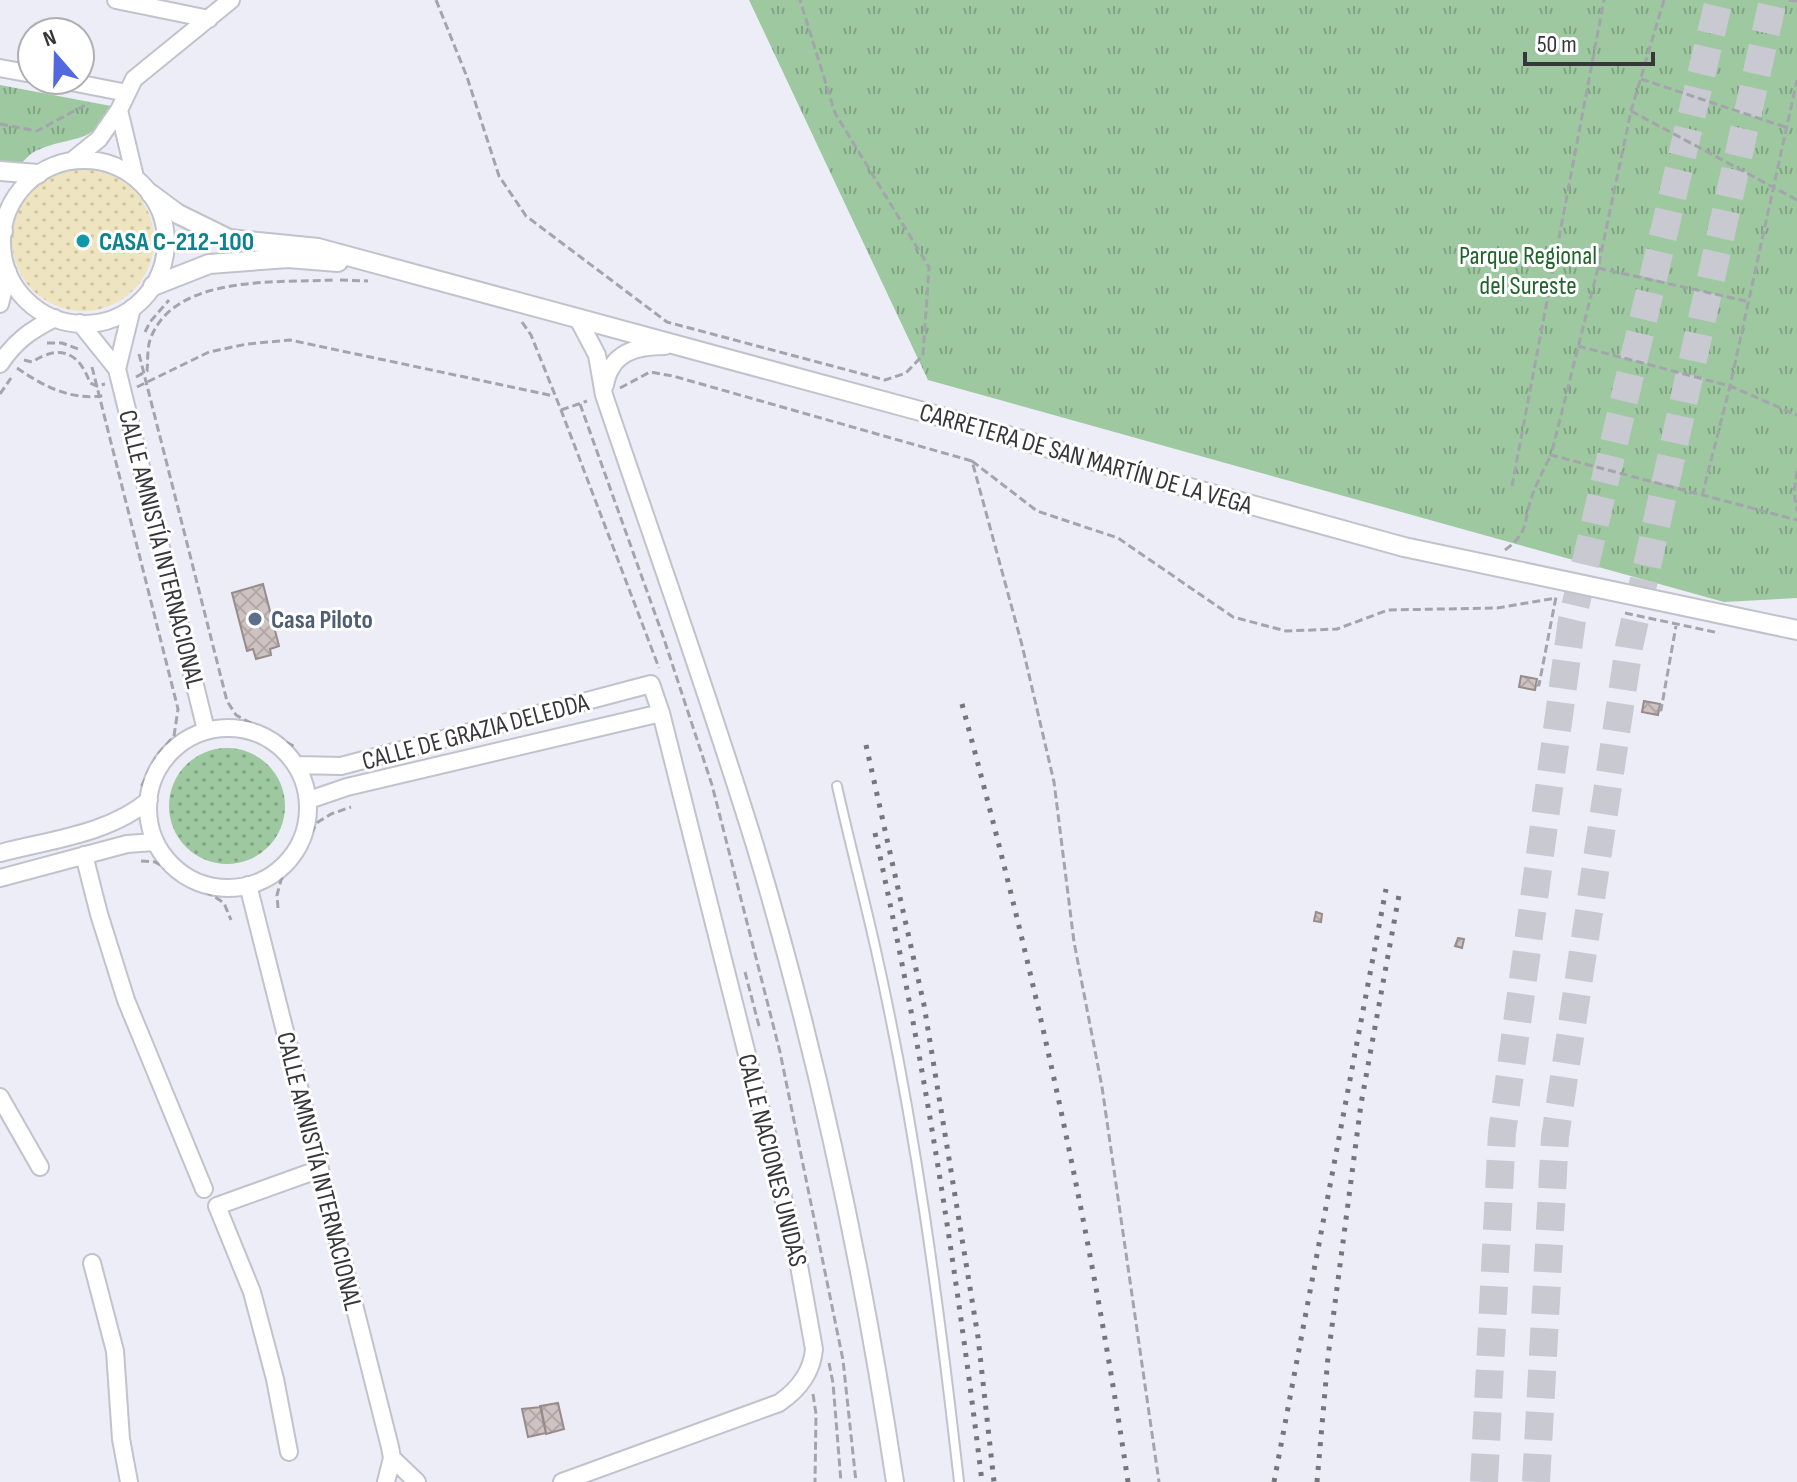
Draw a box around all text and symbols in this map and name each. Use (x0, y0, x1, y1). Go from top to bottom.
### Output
north arrow (16, 16, 96, 96)
scale bar (1525, 16, 1653, 66)
text: N (40, 24, 60, 53)
text: 50 m (1537, 30, 1577, 59)
place label: CASA C-212-100 (99, 227, 254, 258)
marker: CASA C-212-100 (74, 232, 92, 250)
park label: Parque Regional del Sureste (1459, 241, 1597, 302)
street label: CARRETERA DE SAN MARTÍN DE LA VEGA (916, 397, 1256, 522)
street label: CALLE AMNISTÍA INTERNACIONAL (111, 407, 210, 692)
place label: Casa Piloto (271, 605, 373, 636)
marker: Casa Piloto (246, 610, 264, 628)
street label: CALLE DE GRAZIA DELEDDA (359, 687, 593, 778)
street label: CALLE AMNISTÍA INTERNACIONAL (269, 1029, 368, 1314)
street label: CALLE NACIONES UNIDAS (730, 1051, 813, 1270)

